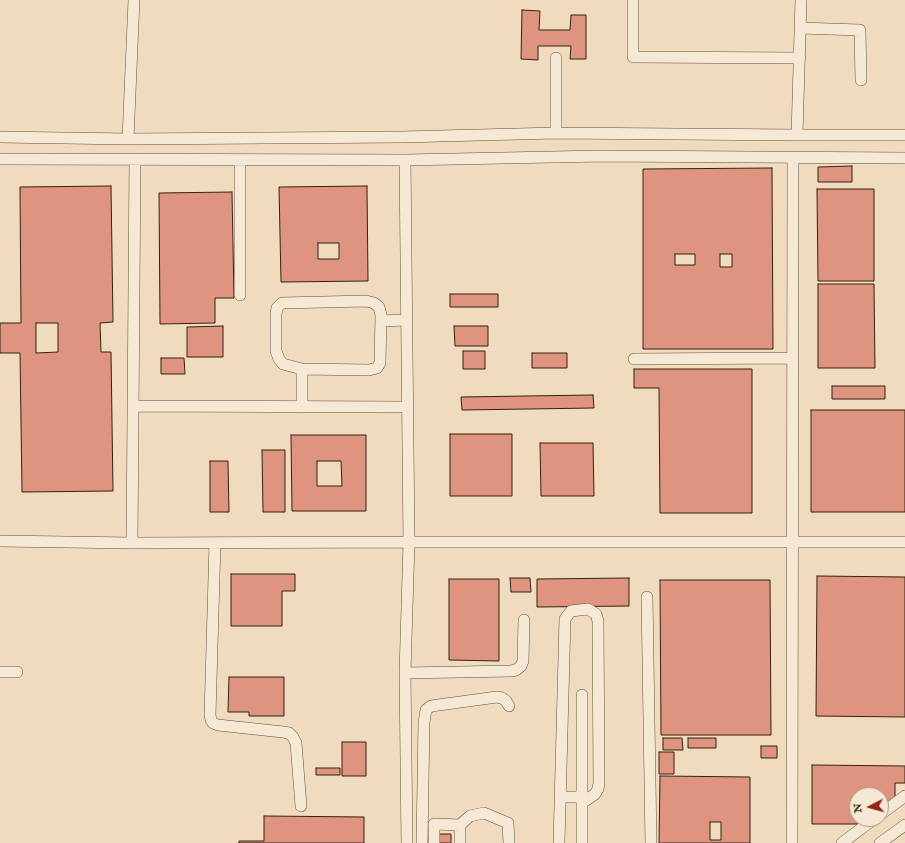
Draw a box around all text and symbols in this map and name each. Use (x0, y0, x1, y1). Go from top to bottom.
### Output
north arrow (849, 787, 889, 827)
text: N (851, 803, 866, 814)

